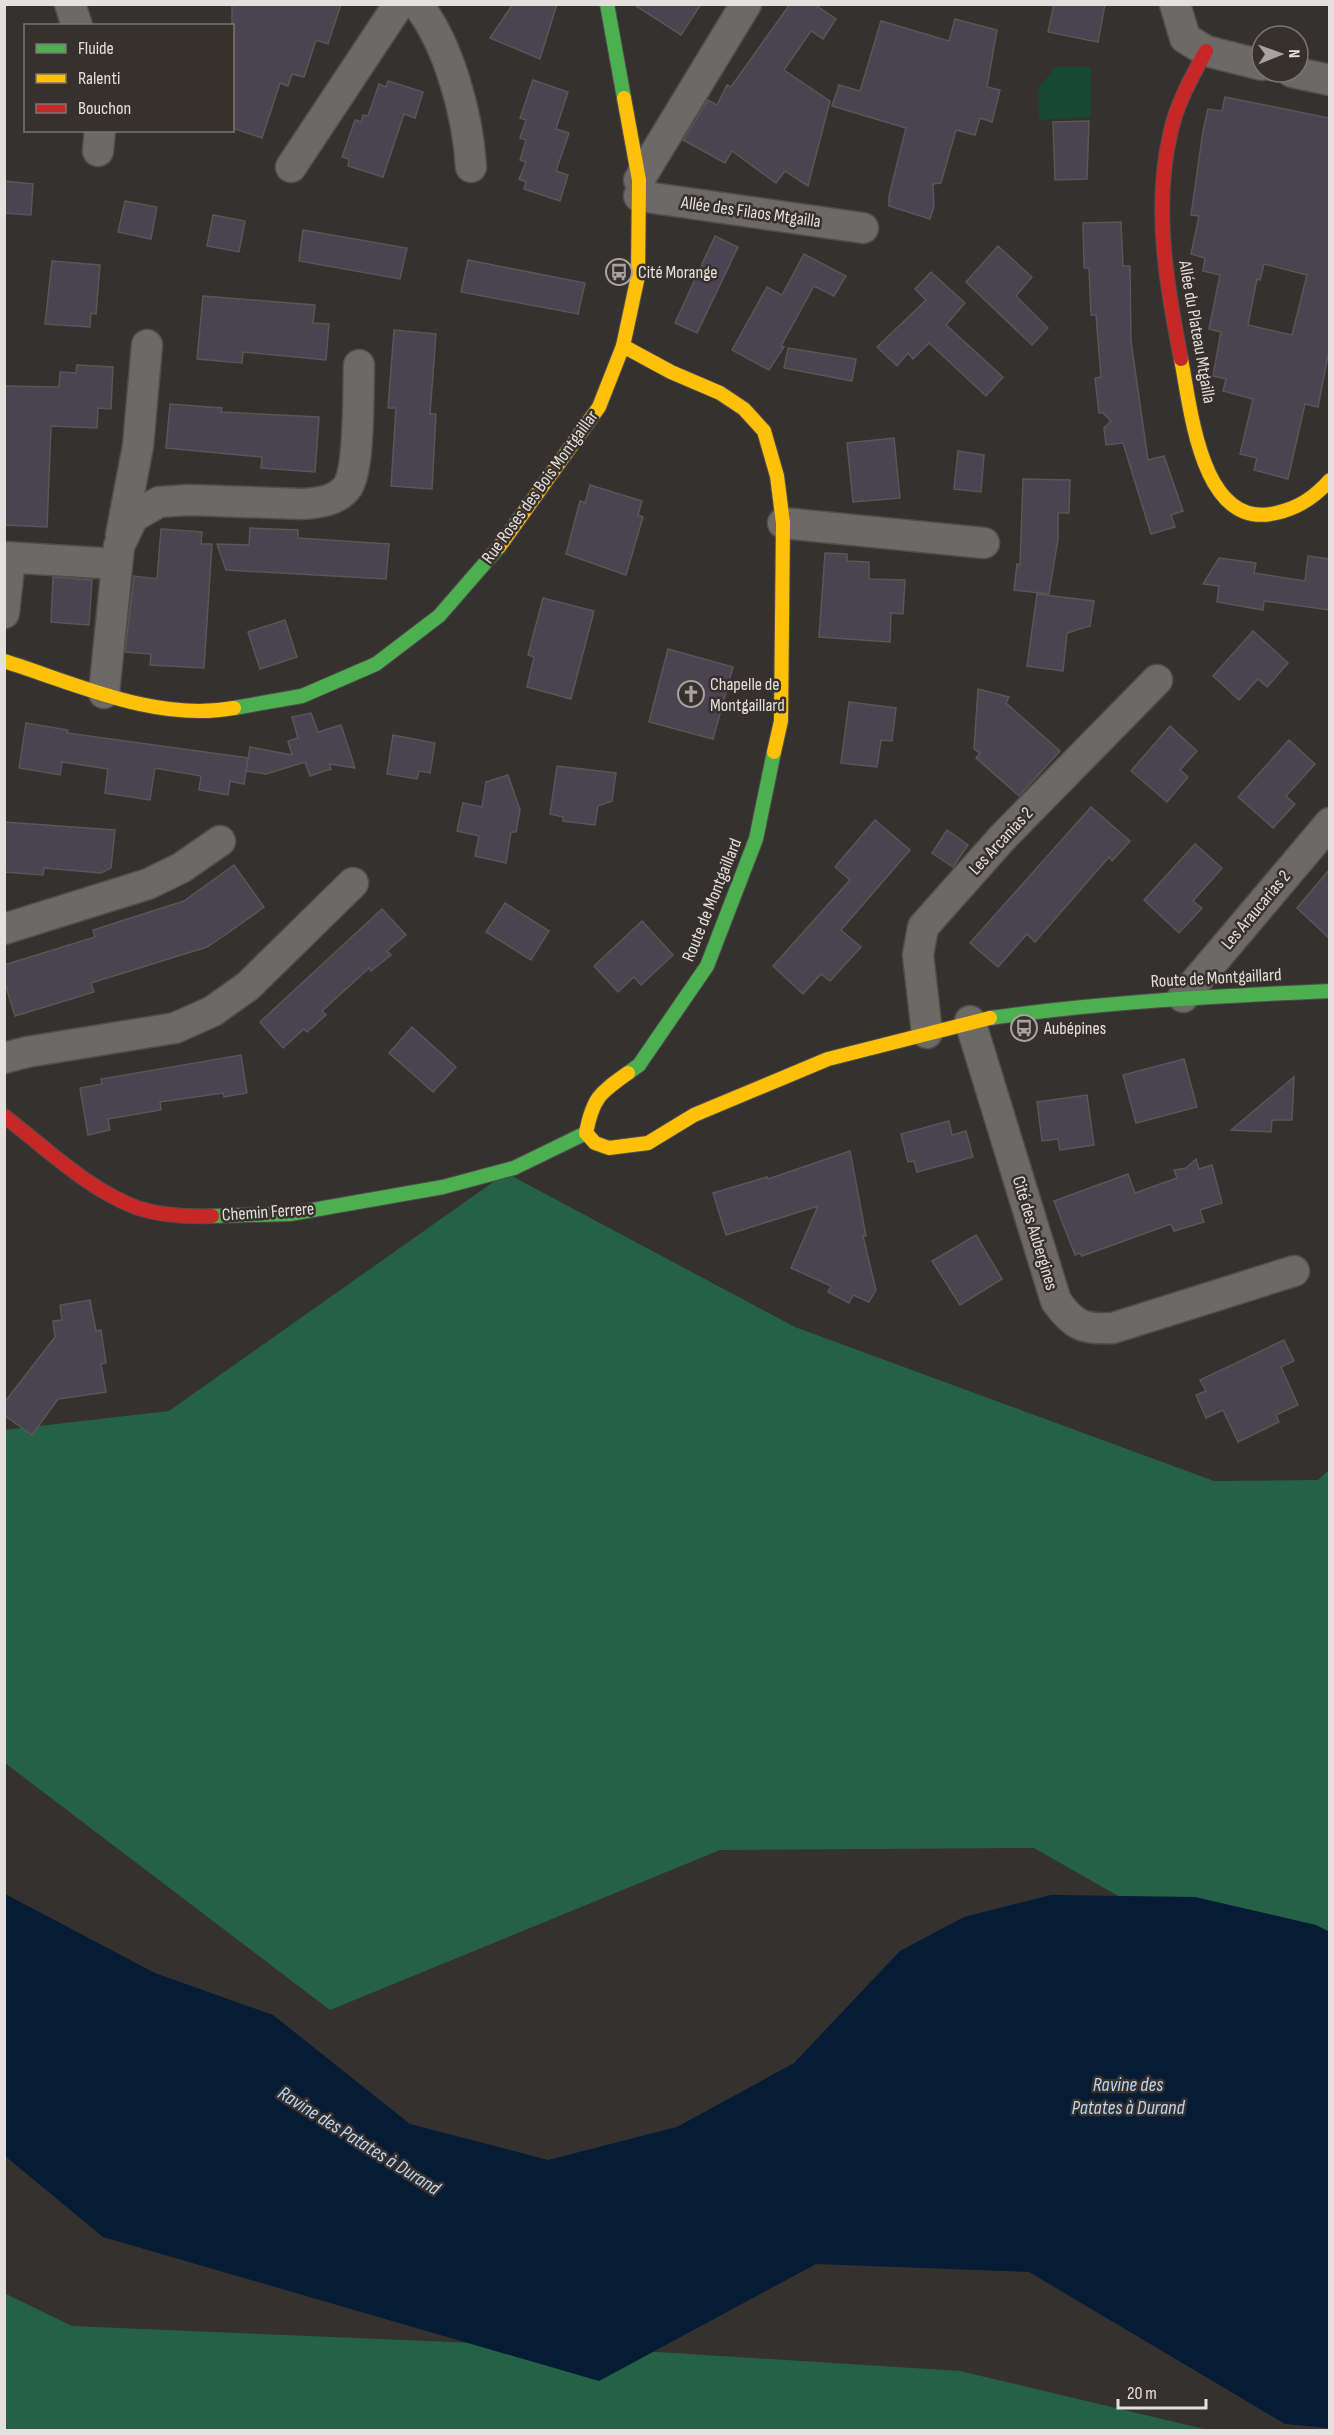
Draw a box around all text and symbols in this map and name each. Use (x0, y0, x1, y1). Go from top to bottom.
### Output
legend (24, 24, 234, 132)
north arrow (1250, 24, 1310, 84)
text: Fluide (78, 38, 114, 59)
text: N (1284, 49, 1303, 58)
text: Ralenti (78, 68, 120, 89)
text: Bouchon (78, 98, 131, 119)
street label: Allée des Filaos Mtgailla (679, 192, 822, 232)
bus stop icon: Cité Morange (604, 257, 634, 287)
street label: Allée du Plateau Mtgailla (1174, 258, 1220, 405)
place label: Cité Morange (638, 262, 718, 283)
street label: Rue Roses des Bois Montgaillar (477, 406, 603, 568)
place label: Chapelle de Montgaillard (710, 674, 785, 716)
church icon: Chapelle de Montgaillard (676, 679, 706, 709)
street label: Les Arcanias 2 (964, 803, 1038, 879)
street label: Route de Montgaillard (678, 835, 746, 965)
street label: Les Araucarias 2 (1217, 866, 1295, 954)
street label: Route de Montgaillard (1150, 964, 1282, 992)
bus stop icon: Aubépines (1009, 1013, 1039, 1043)
place label: Aubépines (1043, 1018, 1106, 1039)
street label: Cité des Aubergines (1008, 1173, 1062, 1293)
street label: Chemin Ferrere (221, 1198, 315, 1226)
water label: Ravine des Patates à Durand (1071, 2073, 1185, 2120)
water label: Ravine des Patates à Durand (273, 2081, 445, 2201)
scale bar (1118, 2372, 1206, 2410)
text: 20 m (1127, 2383, 1157, 2404)

